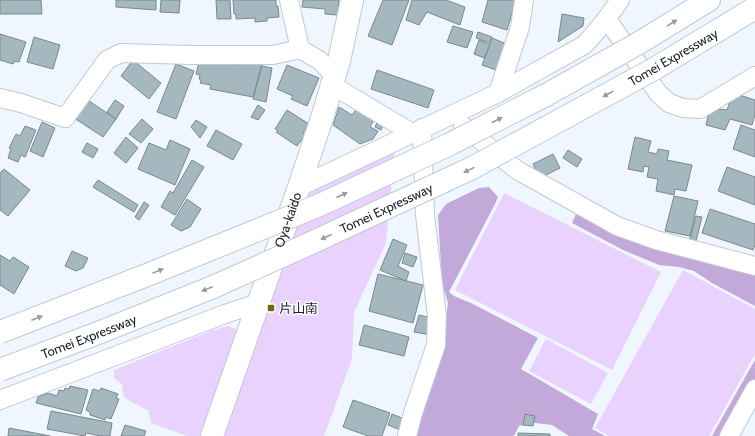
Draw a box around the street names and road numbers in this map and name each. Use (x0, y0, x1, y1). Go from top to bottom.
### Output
street label: Tomei Expressway (625, 25, 721, 89)
street label: Tomei Expressway (337, 179, 436, 236)
street label: Oya-kaido (271, 190, 305, 250)
street label: Tomei Expressway (39, 310, 139, 362)

